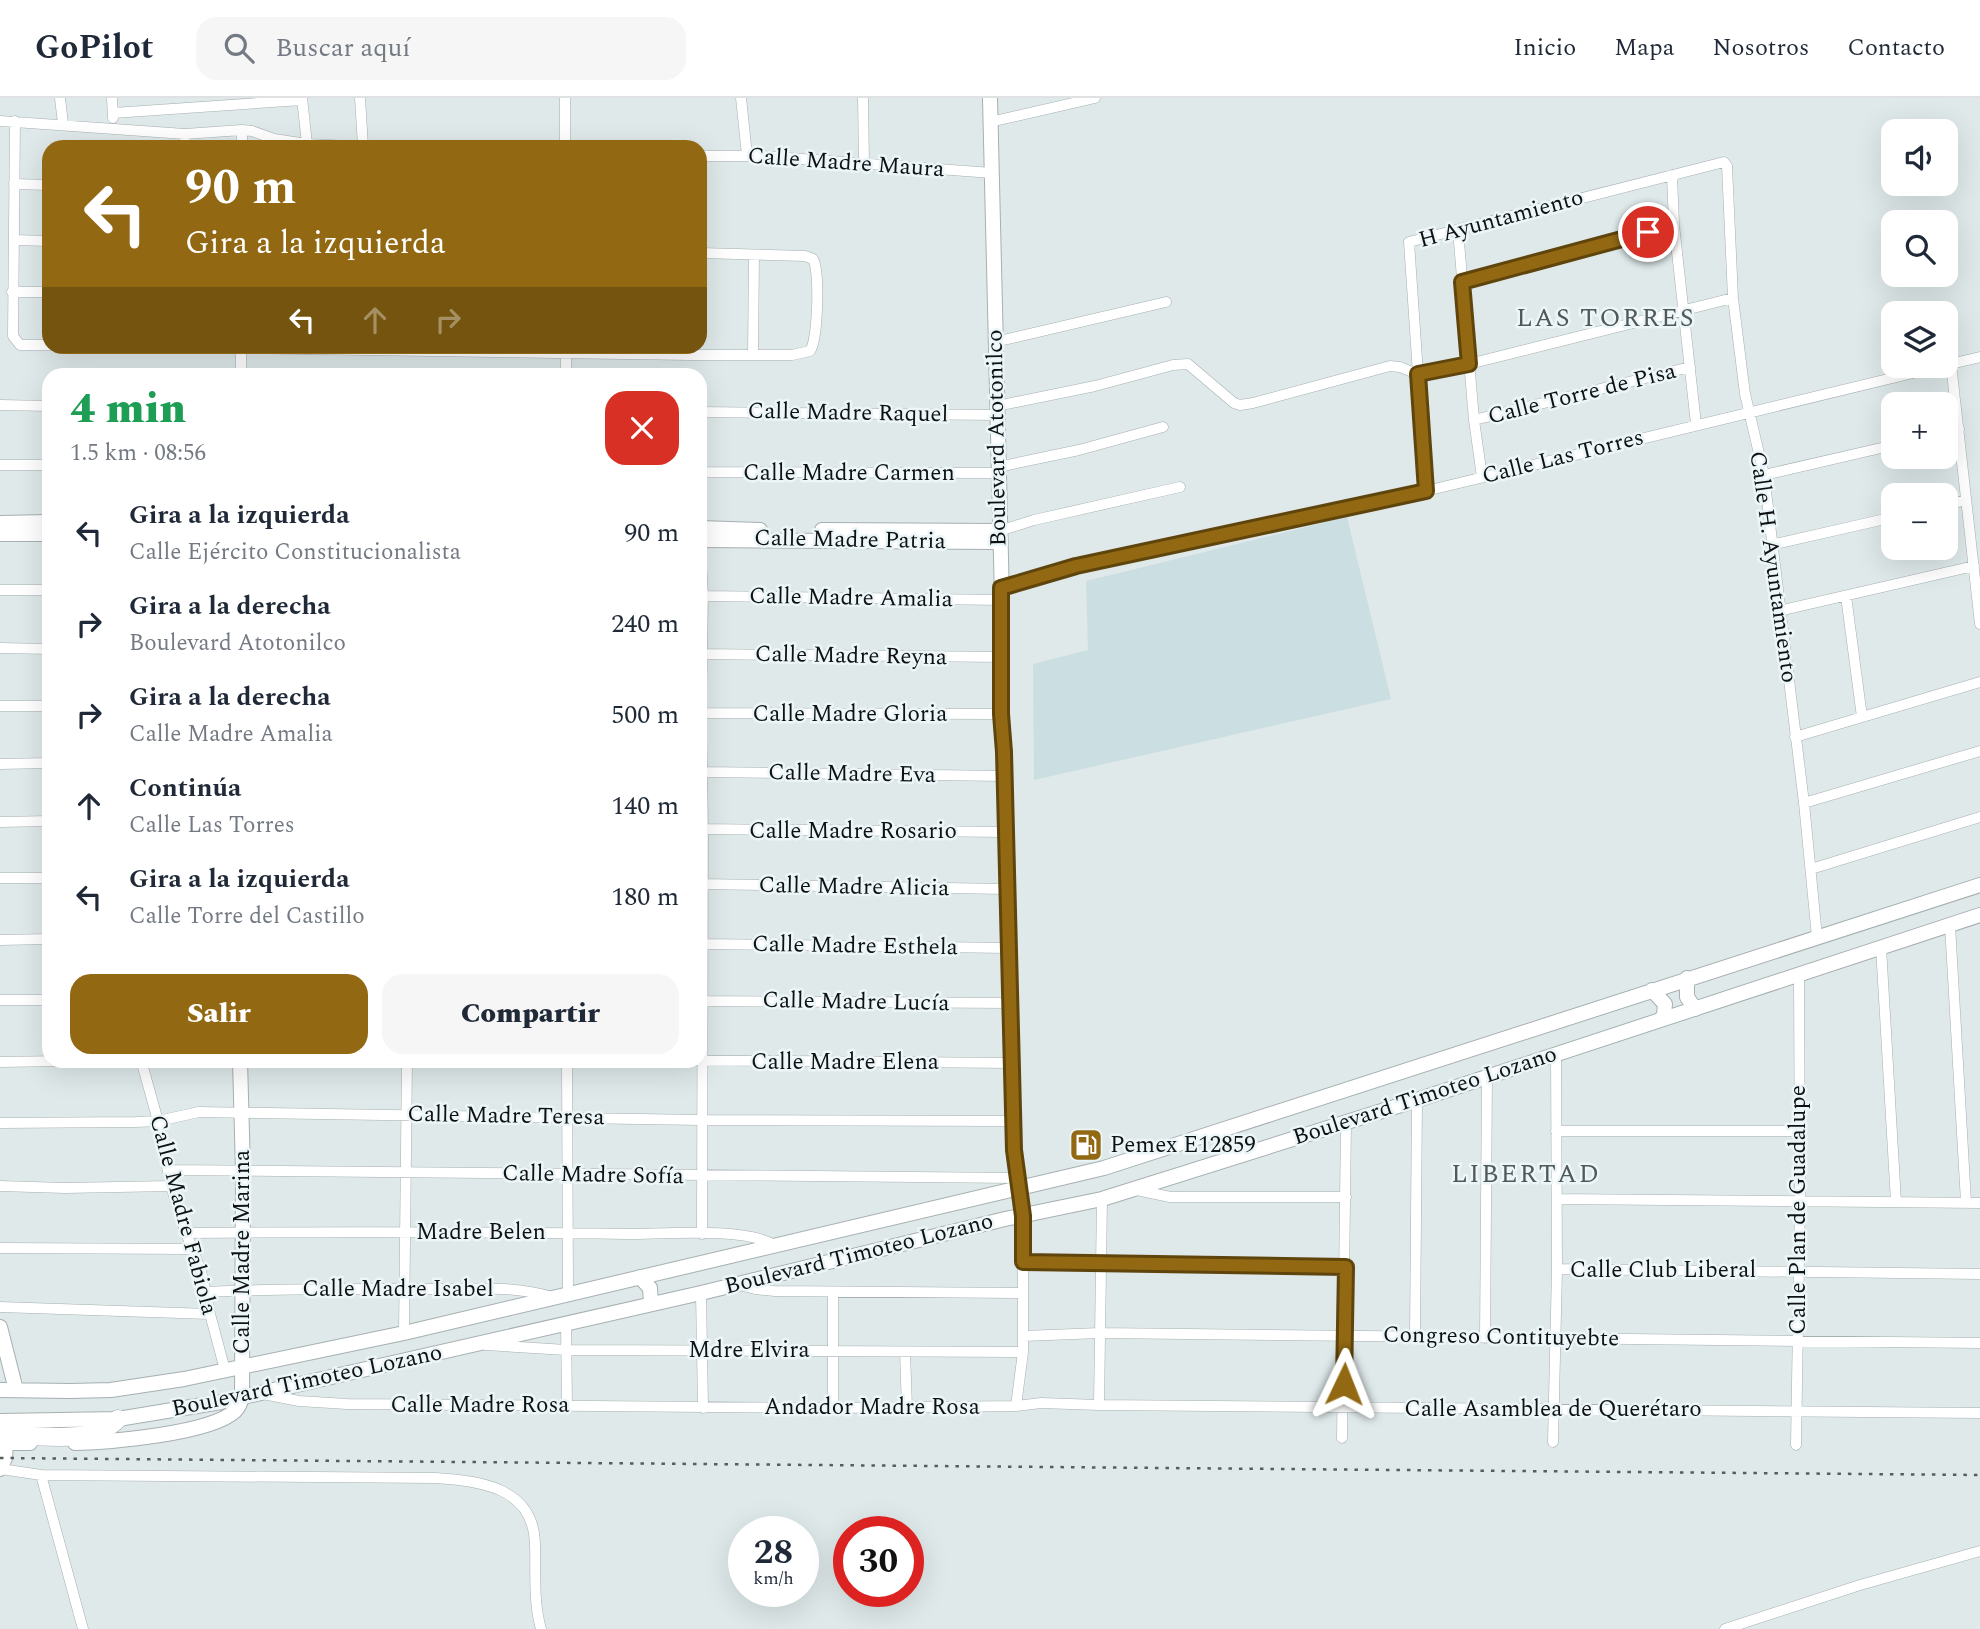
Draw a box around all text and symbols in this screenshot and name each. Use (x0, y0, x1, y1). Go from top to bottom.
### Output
search box (196, 17, 686, 80)
text: GoPilot (35, 23, 154, 73)
text: Buscar aquí (276, 28, 410, 68)
icon: search (220, 29, 258, 67)
text: Inicio (1513, 30, 1576, 66)
text: Mapa (1614, 30, 1674, 66)
text: Nosotros (1712, 30, 1809, 66)
text: Contacto (1847, 30, 1945, 66)
map controls (1881, 119, 1958, 560)
button: sound (1881, 119, 1958, 196)
street label: Calle Madre Maura (746, 139, 946, 187)
text: 90 m (185, 151, 296, 226)
icon: left (70, 168, 161, 259)
street label: H Ayuntamiento (1415, 180, 1587, 258)
pin (1618, 202, 1678, 262)
button: search (1881, 210, 1958, 287)
icon: arrive (1629, 213, 1667, 251)
text: Gira a la izquierda (185, 219, 446, 268)
district label: LAS TORRES (1516, 298, 1696, 338)
icon: left (283, 301, 321, 339)
icon: ahead (356, 301, 394, 339)
icon: right (429, 301, 467, 339)
button: layers (1881, 301, 1958, 378)
street label: Boulevard Atotonilco (978, 329, 1016, 547)
street label: Calle Torre de Pisa (1484, 354, 1680, 434)
text: 4 min (70, 378, 186, 441)
button: close (605, 391, 679, 465)
button: + (1881, 392, 1958, 469)
street label: Calle Madre Raquel (747, 394, 949, 432)
street label: Calle Las Torres (1478, 420, 1648, 494)
text: 1.5 km · 08:56 (70, 436, 206, 471)
street label: Calle H. Ayuntamiento (1739, 449, 1807, 685)
street label: Calle Madre Carmen (743, 456, 955, 491)
button: − (1881, 483, 1958, 560)
text: Gira a la izquierda (129, 495, 350, 535)
text: 90 m (624, 513, 679, 553)
icon: left (70, 514, 108, 552)
street label: Calle Madre Patria (754, 521, 946, 559)
text: Calle Ejército Constitucionalista (129, 535, 461, 570)
street label: Calle Madre Amalia (749, 579, 953, 617)
text: Gira a la derecha (129, 586, 331, 626)
text: 240 m (611, 604, 679, 644)
icon: right (70, 605, 108, 643)
text: Boulevard Atotonilco (129, 626, 346, 661)
street label: Calle Madre Reyna (755, 637, 947, 675)
text: Gira a la derecha (129, 677, 331, 717)
text: 500 m (611, 695, 679, 735)
icon: right (70, 696, 108, 734)
street label: Calle Madre Gloria (753, 697, 947, 732)
text: Calle Madre Amalia (129, 717, 333, 752)
street label: Calle Madre Eva (768, 755, 936, 793)
text: Continúa (129, 768, 241, 808)
text: 140 m (611, 786, 679, 826)
icon: ahead (70, 787, 108, 825)
text: Calle Las Torres (129, 808, 295, 843)
street label: Calle Madre Rosario (749, 814, 957, 849)
text: Gira a la izquierda (129, 859, 350, 899)
street label: Calle Madre Alicia (758, 868, 950, 906)
text: 180 m (611, 877, 679, 917)
icon: left (70, 878, 108, 916)
text: Calle Torre del Castillo (129, 899, 365, 934)
street label: Calle Madre Esthela (752, 927, 958, 965)
button: Salir (70, 974, 368, 1054)
button: Compartir (382, 974, 679, 1054)
street label: Calle Madre Lucía (762, 983, 950, 1021)
street label: Boulevard Timoteo Lozano (1288, 1037, 1562, 1155)
street label: Calle Madre Elena (751, 1045, 939, 1080)
street label: Calle Plan de Guadalupe (1781, 1085, 1816, 1335)
street label: Calle Madre Teresa (407, 1097, 605, 1135)
street label: Calle Madre Fabiola (139, 1111, 227, 1319)
fuel station icon: Pemex E12859 (1067, 1126, 1105, 1164)
place label: Pemex E12859 (1110, 1128, 1256, 1163)
street label: Calle Madre Marina (225, 1150, 260, 1354)
district label: LIBERTAD (1451, 1154, 1601, 1194)
street label: Calle Madre Sofía (502, 1156, 684, 1194)
street label: Boulevard Timoteo Lozano (721, 1204, 997, 1304)
street label: Madre Belen (416, 1215, 546, 1250)
street label: Calle Club Liberal (1570, 1253, 1756, 1288)
street label: Calle Madre Isabel (302, 1272, 494, 1307)
street label: Congreso Contituyebte (1383, 1317, 1619, 1357)
street label: Mdre Elvira (688, 1333, 810, 1368)
street label: Boulevard Timoteo Lozano (168, 1335, 446, 1427)
position arrow (1307, 1347, 1381, 1421)
street label: Calle Madre Rosa (390, 1388, 570, 1423)
street label: Andador Madre Rosa (764, 1390, 980, 1425)
street label: Calle Asamblea de Querétaro (1404, 1392, 1702, 1427)
speed limit sign: 30 (833, 1516, 924, 1607)
text: 28 (754, 1526, 793, 1579)
text: km/h (753, 1565, 794, 1592)

